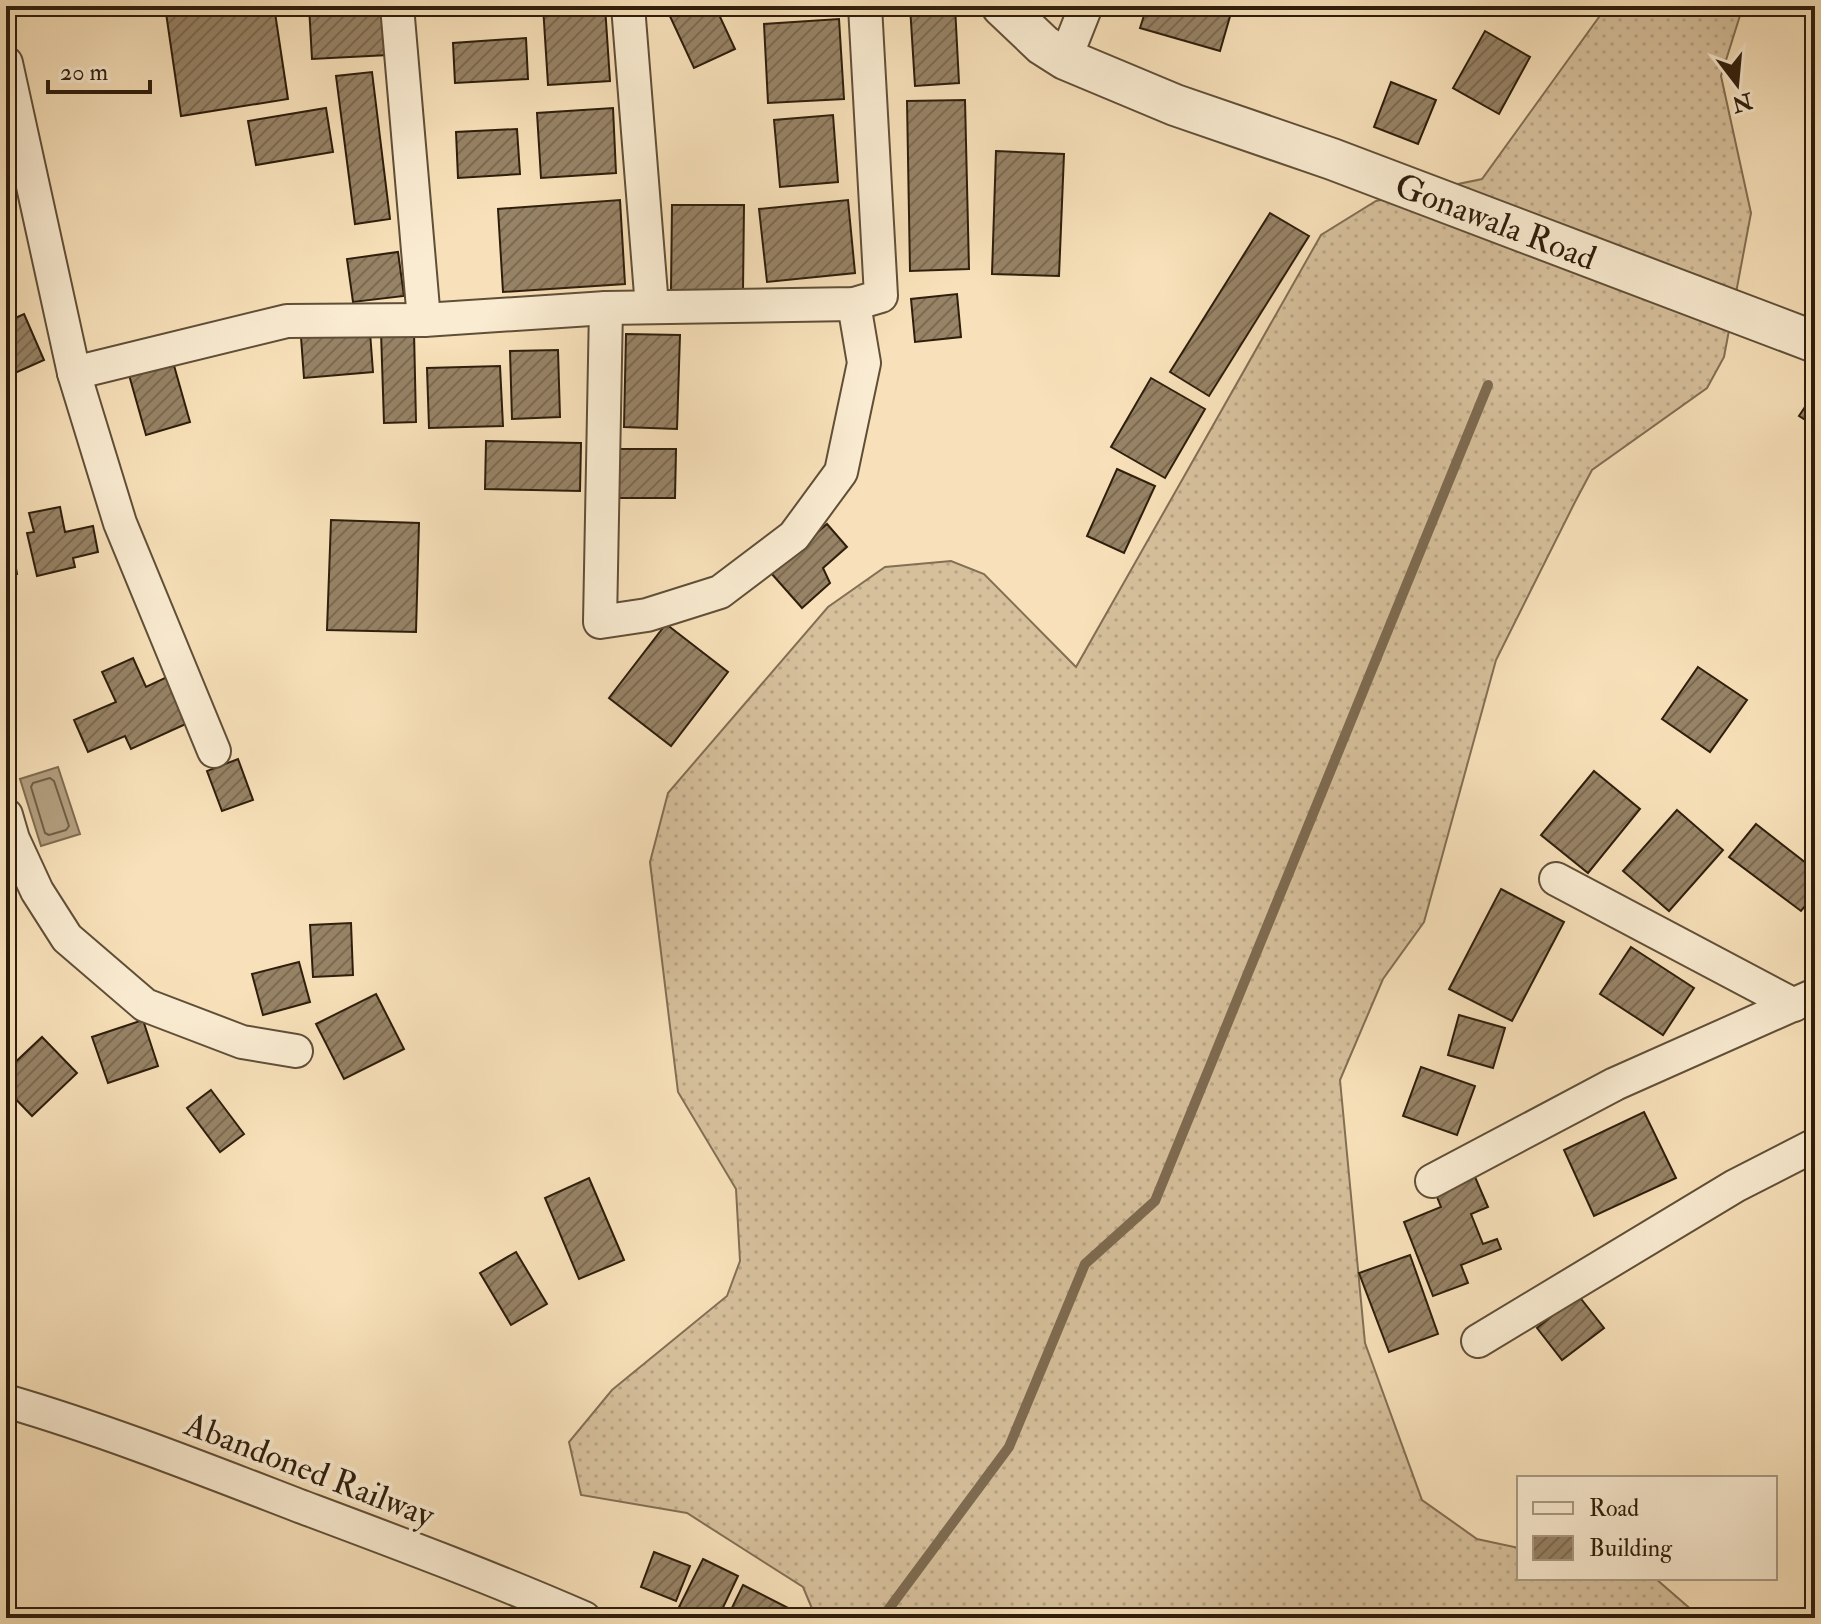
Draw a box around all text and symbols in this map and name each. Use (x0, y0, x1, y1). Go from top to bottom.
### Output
scale bar (48, 44, 150, 94)
north arrow (1697, 44, 1777, 124)
text: 20 m (60, 57, 109, 88)
text: N (1729, 86, 1757, 119)
street label: Gonawala Road (1389, 164, 1602, 281)
street label: Abandoned Railway (178, 1403, 441, 1538)
legend (1517, 1476, 1777, 1580)
text: Road (1589, 1493, 1639, 1524)
text: Building (1589, 1533, 1673, 1564)

